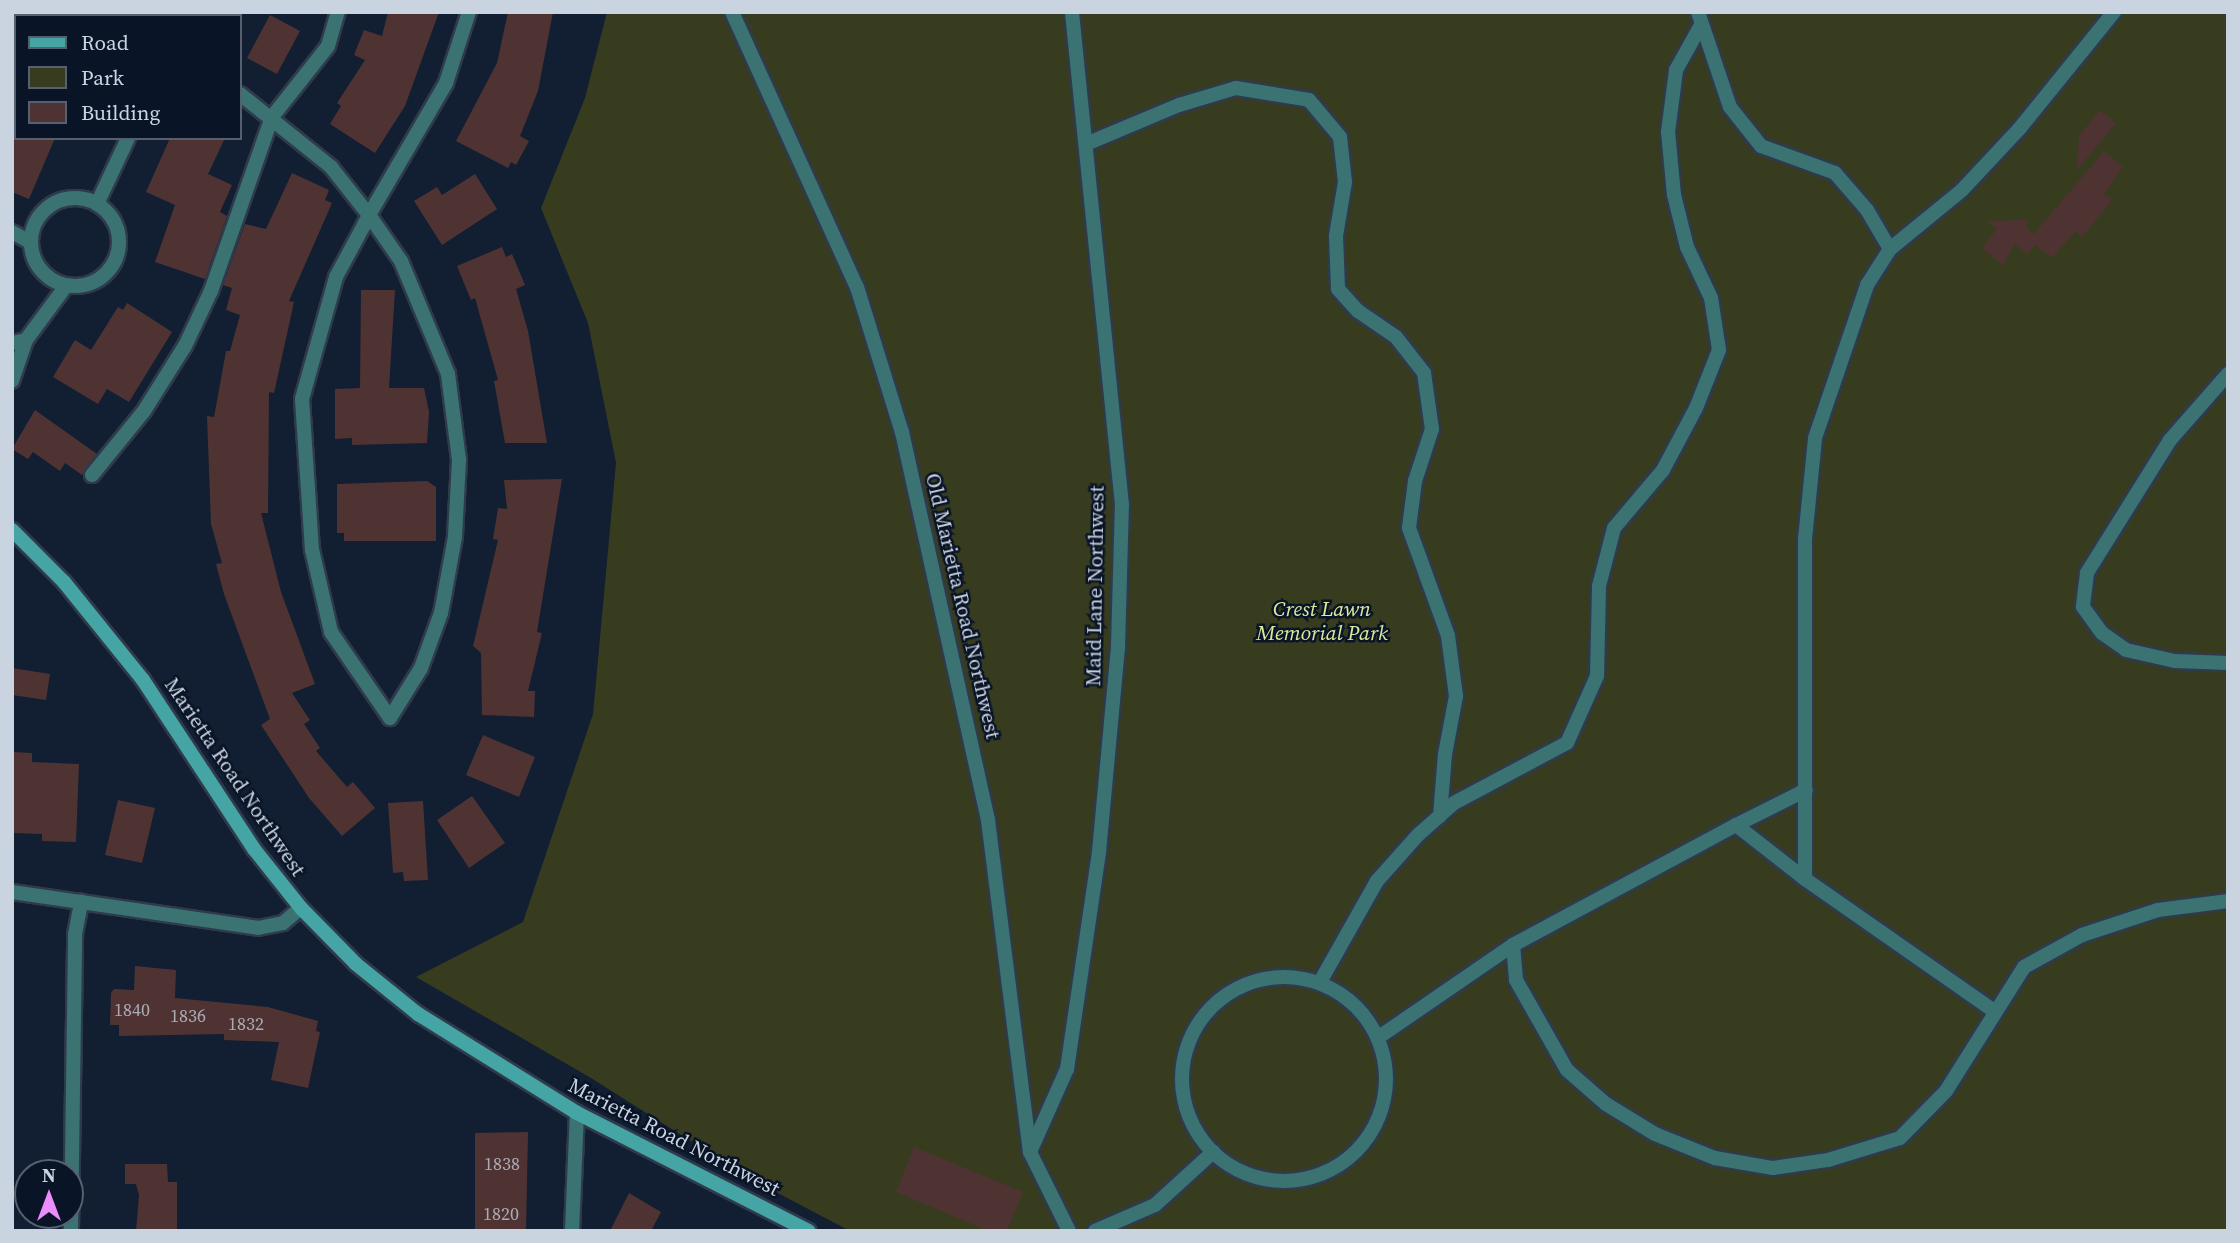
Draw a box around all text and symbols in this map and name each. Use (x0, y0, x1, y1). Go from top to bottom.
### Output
legend (14, 14, 242, 140)
text: Road (81, 28, 129, 57)
text: Park (81, 63, 124, 92)
text: Building (81, 98, 160, 127)
street label: Old Marietta Road Northwest (920, 471, 1006, 741)
street label: Maid Lane Northwest (1081, 485, 1109, 687)
park label: Crest Lawn Memorial Park (1256, 596, 1388, 646)
street label: Marietta Road Northwest (159, 673, 311, 881)
house number: 1840 (114, 999, 150, 1021)
house number: 1836 (170, 1005, 206, 1027)
house number: 1832 (228, 1013, 264, 1035)
street label: Marietta Road Northwest (564, 1073, 784, 1201)
house number: 1838 (484, 1153, 520, 1175)
north arrow (14, 1159, 84, 1229)
text: N (42, 1162, 56, 1188)
house number: 1820 (483, 1203, 519, 1225)

